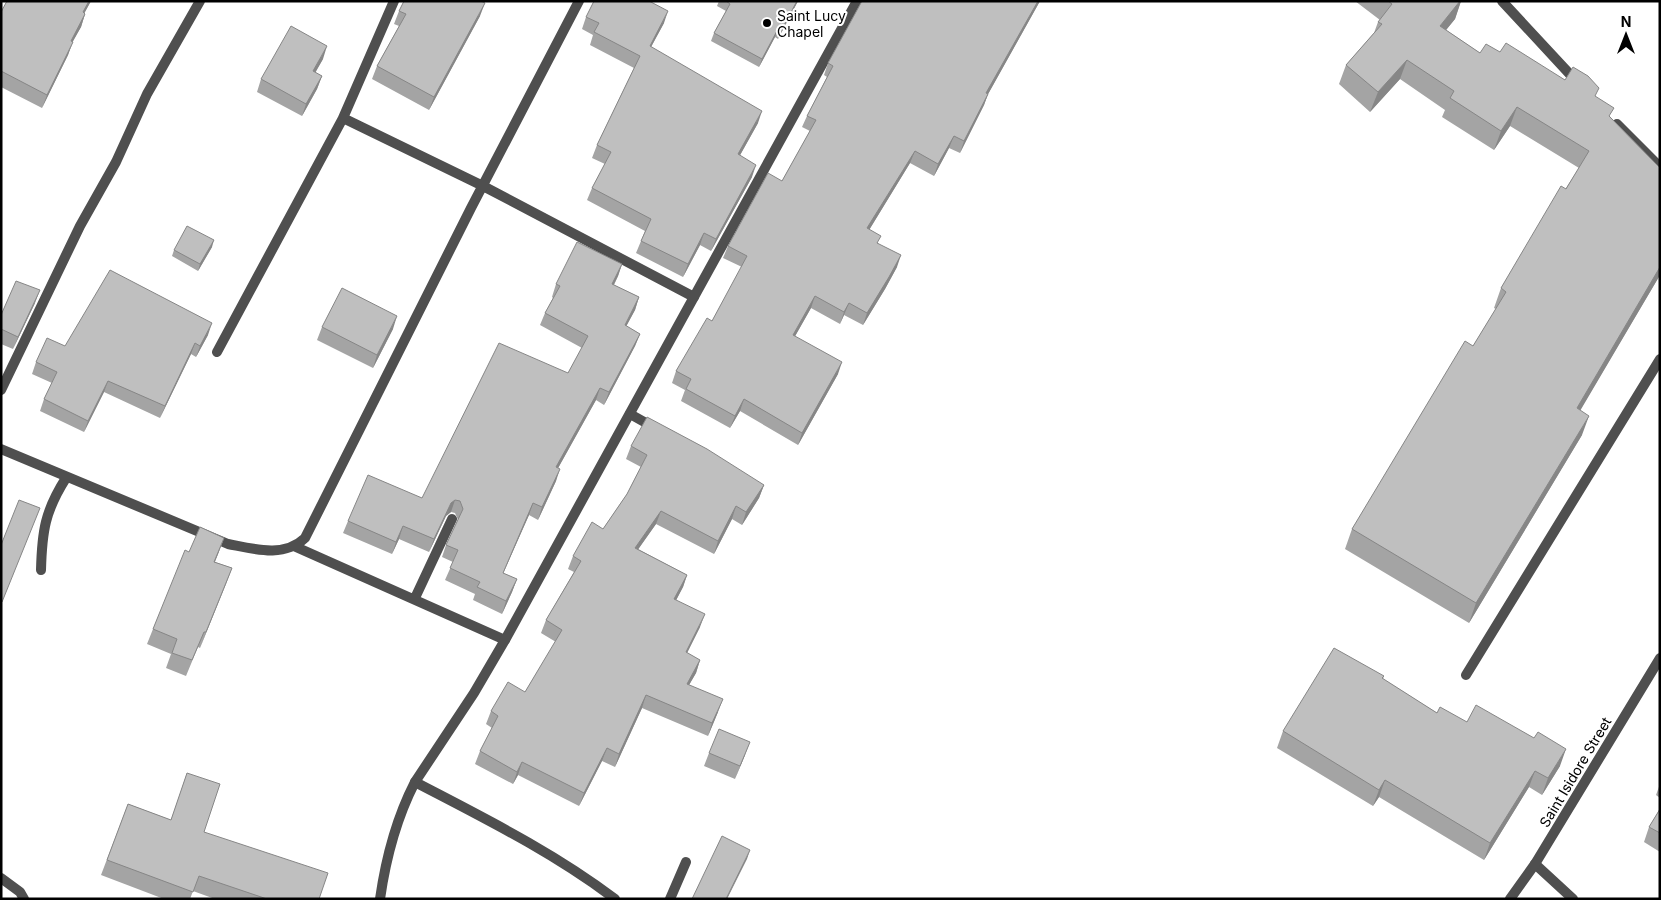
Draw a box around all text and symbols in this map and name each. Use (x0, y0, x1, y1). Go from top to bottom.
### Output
place label: Saint Lucy Chapel (777, 7, 846, 40)
north arrow (1601, 10, 1651, 60)
text: N (1621, 13, 1631, 30)
marker: Saint Lucy Chapel (761, 17, 773, 29)
street label: Saint Isidore Street (1535, 714, 1615, 830)

